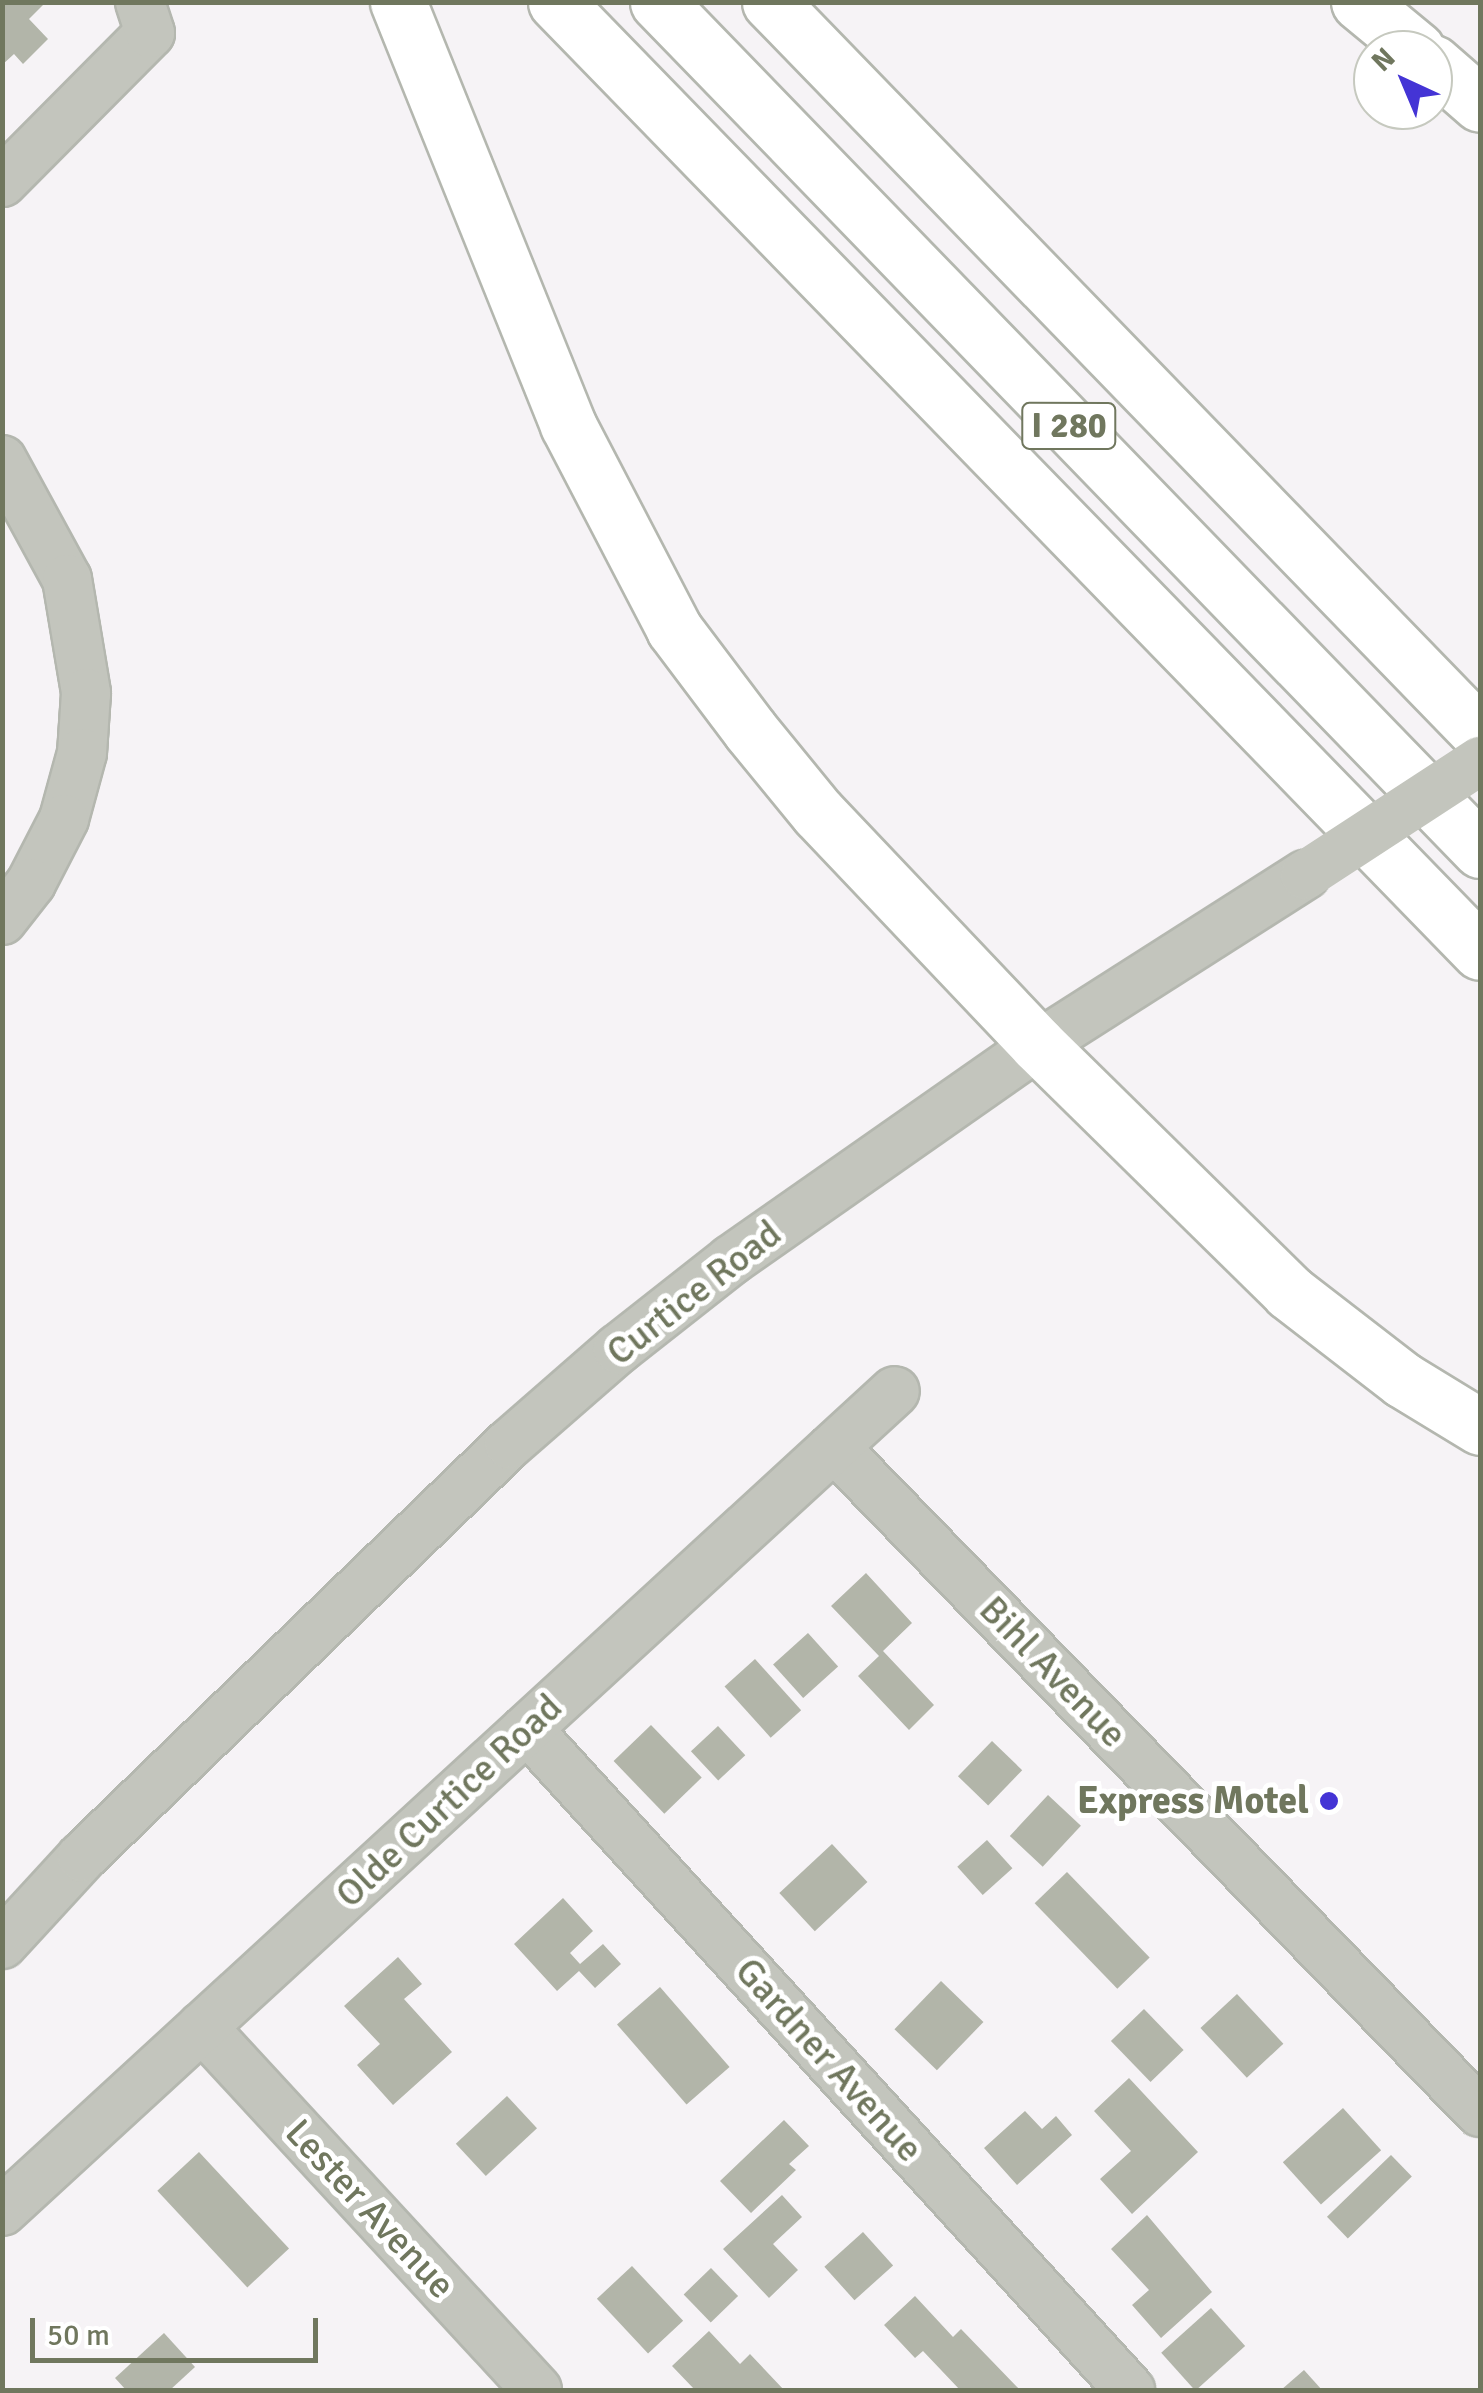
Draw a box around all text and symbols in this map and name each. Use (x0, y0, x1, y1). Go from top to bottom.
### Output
north arrow (1353, 30, 1453, 130)
text: N (1365, 41, 1402, 79)
road number: I 280 (1019, 396, 1119, 456)
street label: Curtice Road (598, 1211, 790, 1375)
street label: Bihl Avenue (970, 1587, 1136, 1757)
street label: Olde Curtice Road (327, 1685, 571, 1917)
place label: Express Motel (1077, 1778, 1309, 1824)
marker: Express Motel (1318, 1790, 1340, 1812)
street label: Gardner Avenue (726, 1949, 932, 2171)
street label: Lester Avenue (276, 2110, 464, 2308)
scale bar (35, 2298, 322, 2360)
text: 50 m (47, 2317, 110, 2354)

